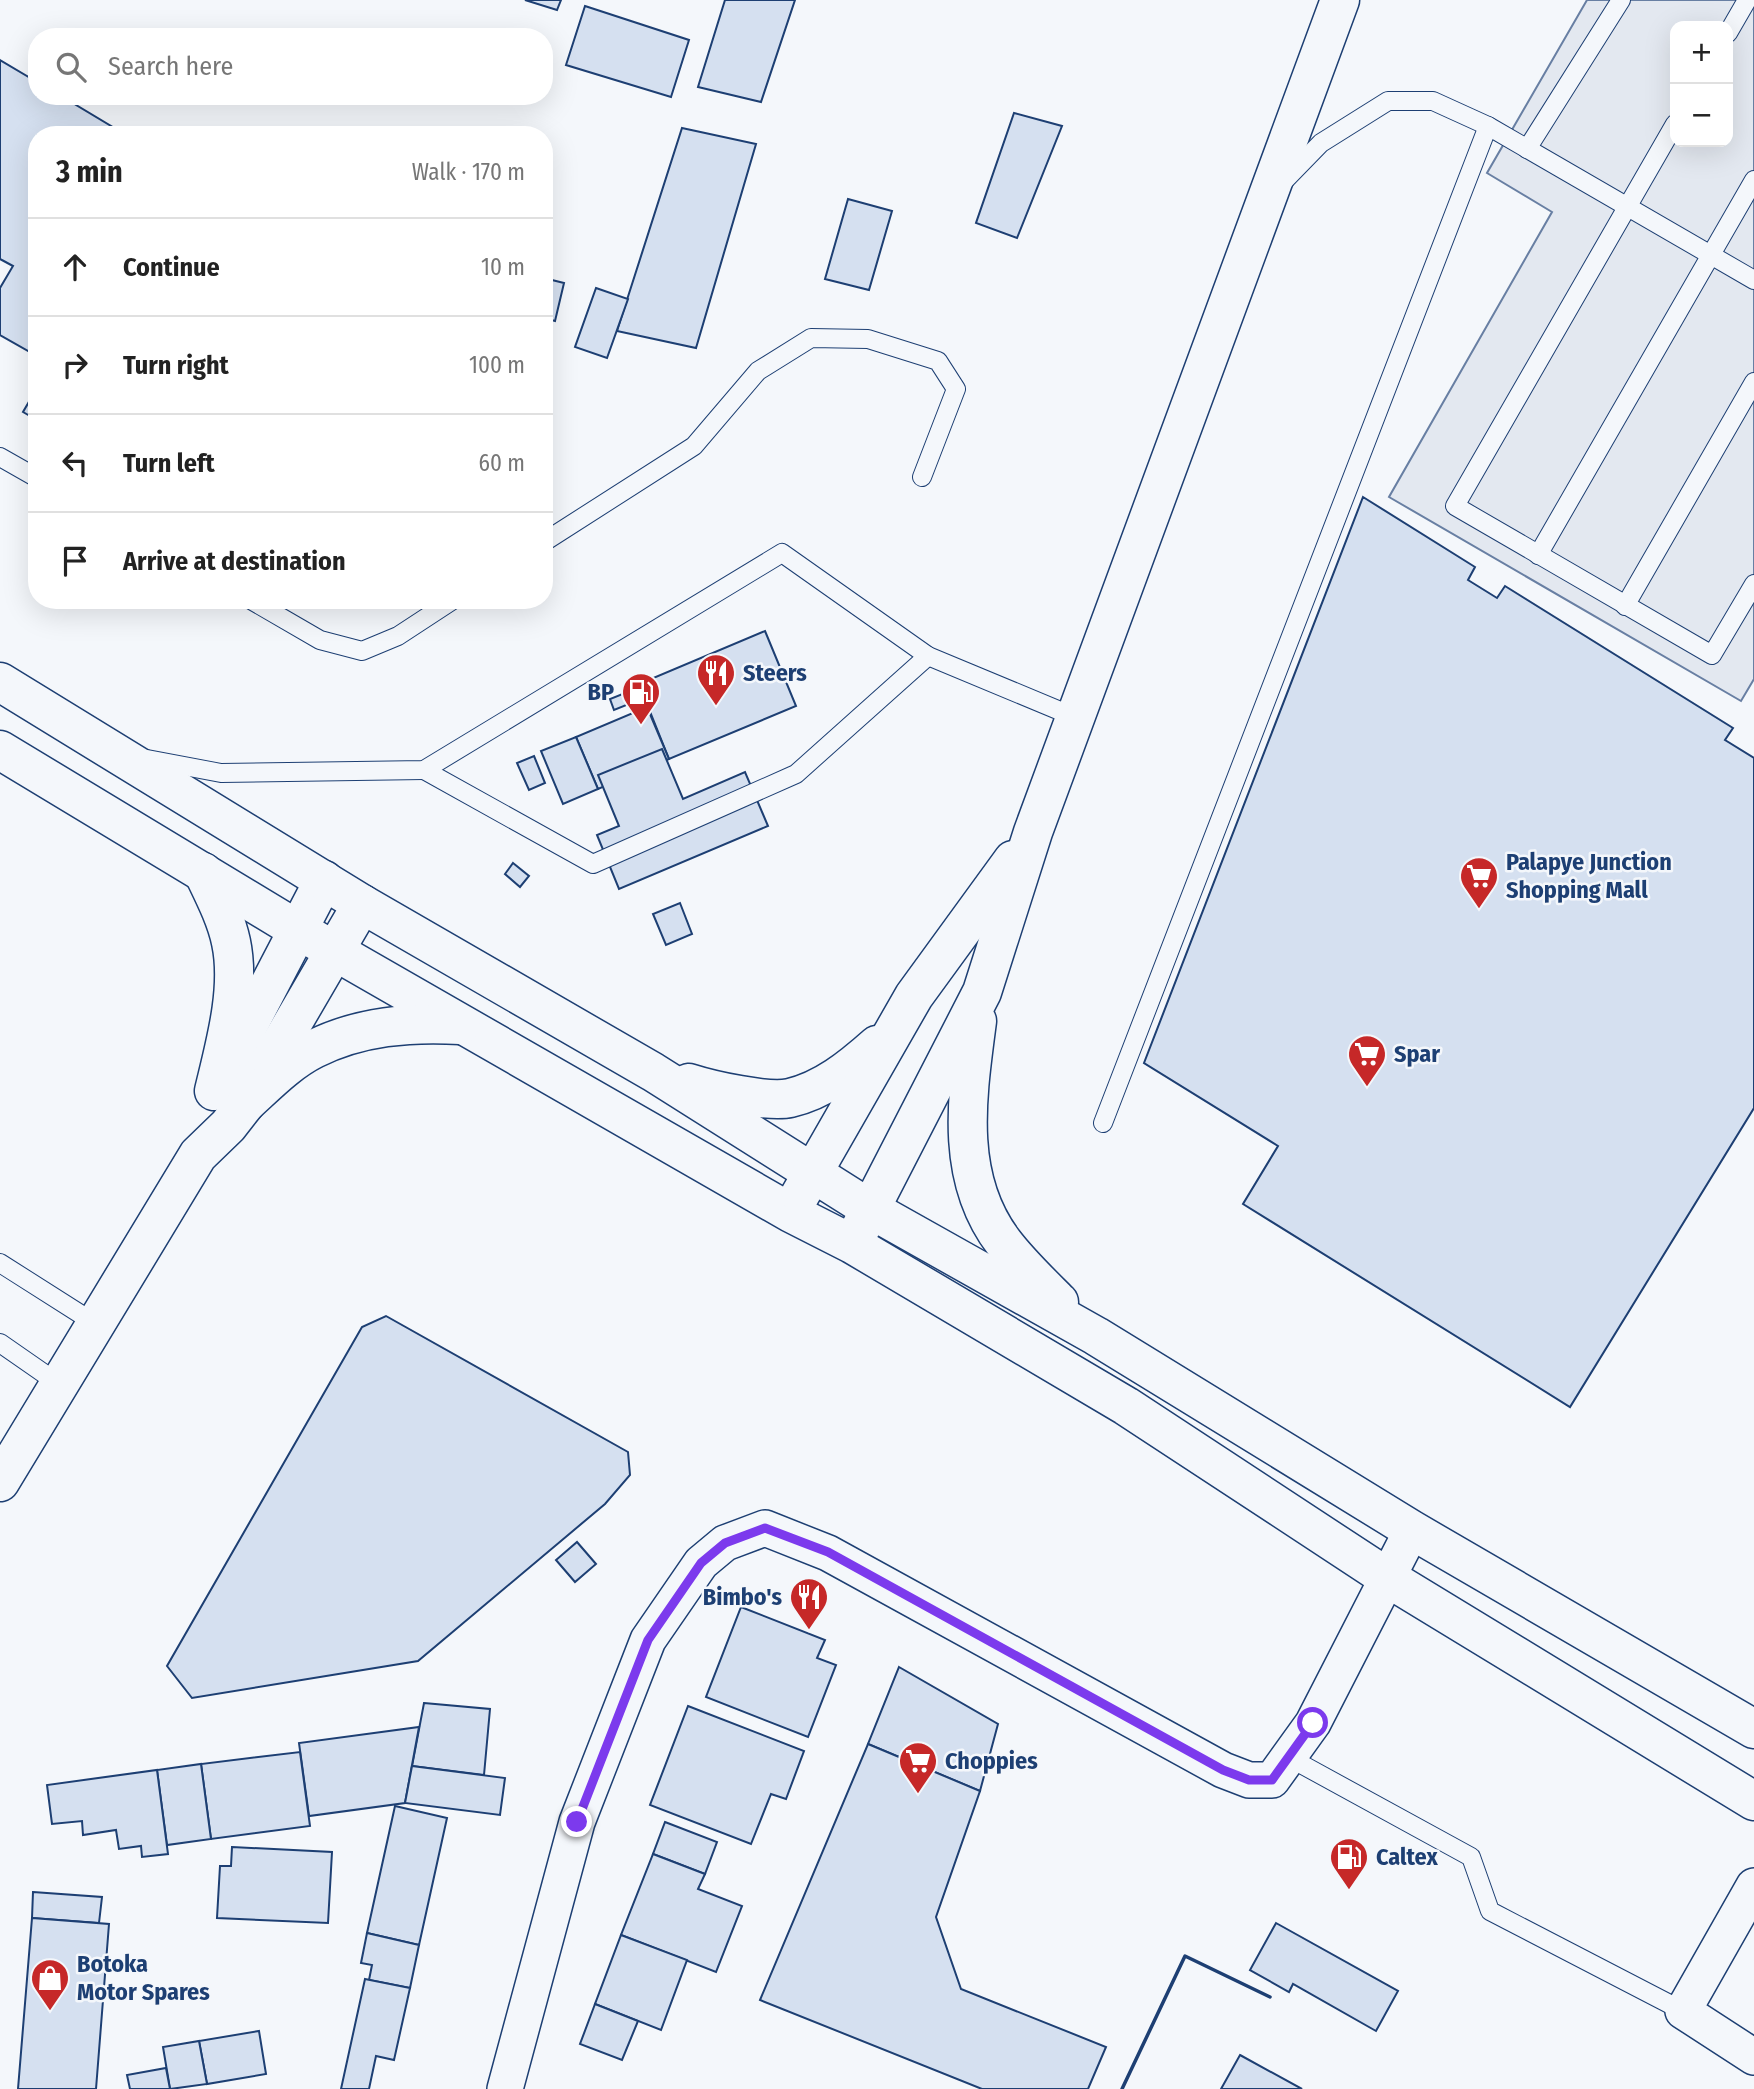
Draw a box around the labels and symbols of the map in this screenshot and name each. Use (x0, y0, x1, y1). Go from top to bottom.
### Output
restaurant icon: Steers (695, 652, 737, 707)
place label: Steers (743, 659, 807, 687)
fuel station icon: BP (620, 671, 662, 726)
place label: BP (588, 678, 614, 706)
place label: Palapye Junction Shopping Mall (1506, 848, 1672, 904)
supermarket icon: Palapye Junction Shopping Mall (1458, 855, 1500, 910)
supermarket icon: Spar (1346, 1033, 1388, 1088)
place label: Spar (1394, 1040, 1440, 1068)
restaurant icon: Bimbo's (788, 1576, 830, 1631)
place label: Bimbo's (703, 1583, 782, 1611)
route start (1297, 1707, 1328, 1738)
supermarket icon: Choppies (897, 1740, 939, 1795)
place label: Choppies (945, 1747, 1038, 1775)
route end (561, 1806, 592, 1837)
fuel station icon: Caltex (1328, 1836, 1370, 1891)
place label: Caltex (1376, 1843, 1438, 1871)
place label: Botoka Motor Spares (77, 1950, 210, 2006)
shop icon: Botoka Motor Spares (29, 1957, 71, 2012)

